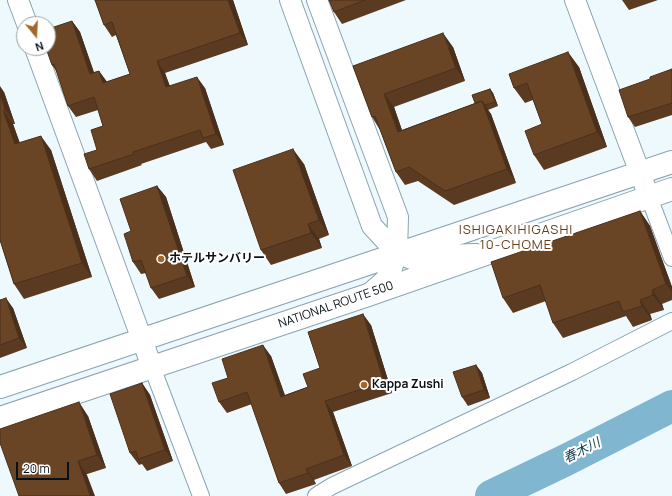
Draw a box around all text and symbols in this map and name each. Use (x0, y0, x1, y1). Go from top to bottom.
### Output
north arrow (16, 16, 56, 56)
text: N (33, 39, 46, 55)
district label: ISHIGAKIHIGASHI 10-CHOME (459, 222, 573, 253)
place label: ホテルサンバリー (169, 252, 265, 266)
marker: ホテルサンバリー (156, 254, 166, 264)
street label: NATIONAL ROUTE 500 (277, 279, 395, 331)
place label: Kappa Zushi (372, 378, 444, 392)
marker: Kappa Zushi (359, 380, 369, 390)
water label: 春木川 (561, 435, 603, 467)
scale bar (18, 454, 71, 480)
text: 20 m (23, 460, 50, 477)

